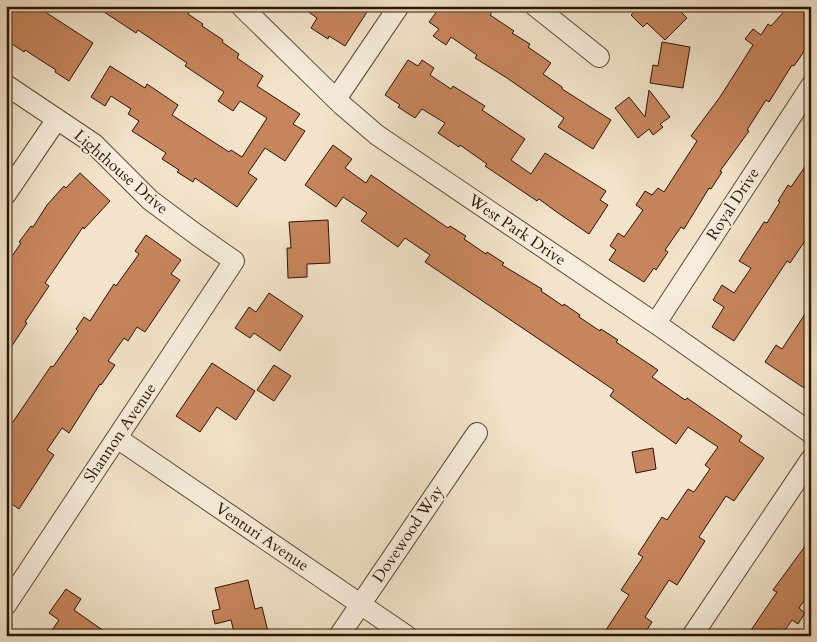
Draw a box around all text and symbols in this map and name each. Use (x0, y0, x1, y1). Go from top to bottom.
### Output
street label: Lighthouse Drive (69, 125, 173, 219)
street label: Royal Drive (701, 164, 765, 244)
street label: West Park Drive (463, 189, 570, 271)
street label: Shannon Avenue (78, 379, 162, 487)
street label: Dovewood Way (367, 481, 449, 587)
street label: Venturi Avenue (211, 498, 313, 576)

